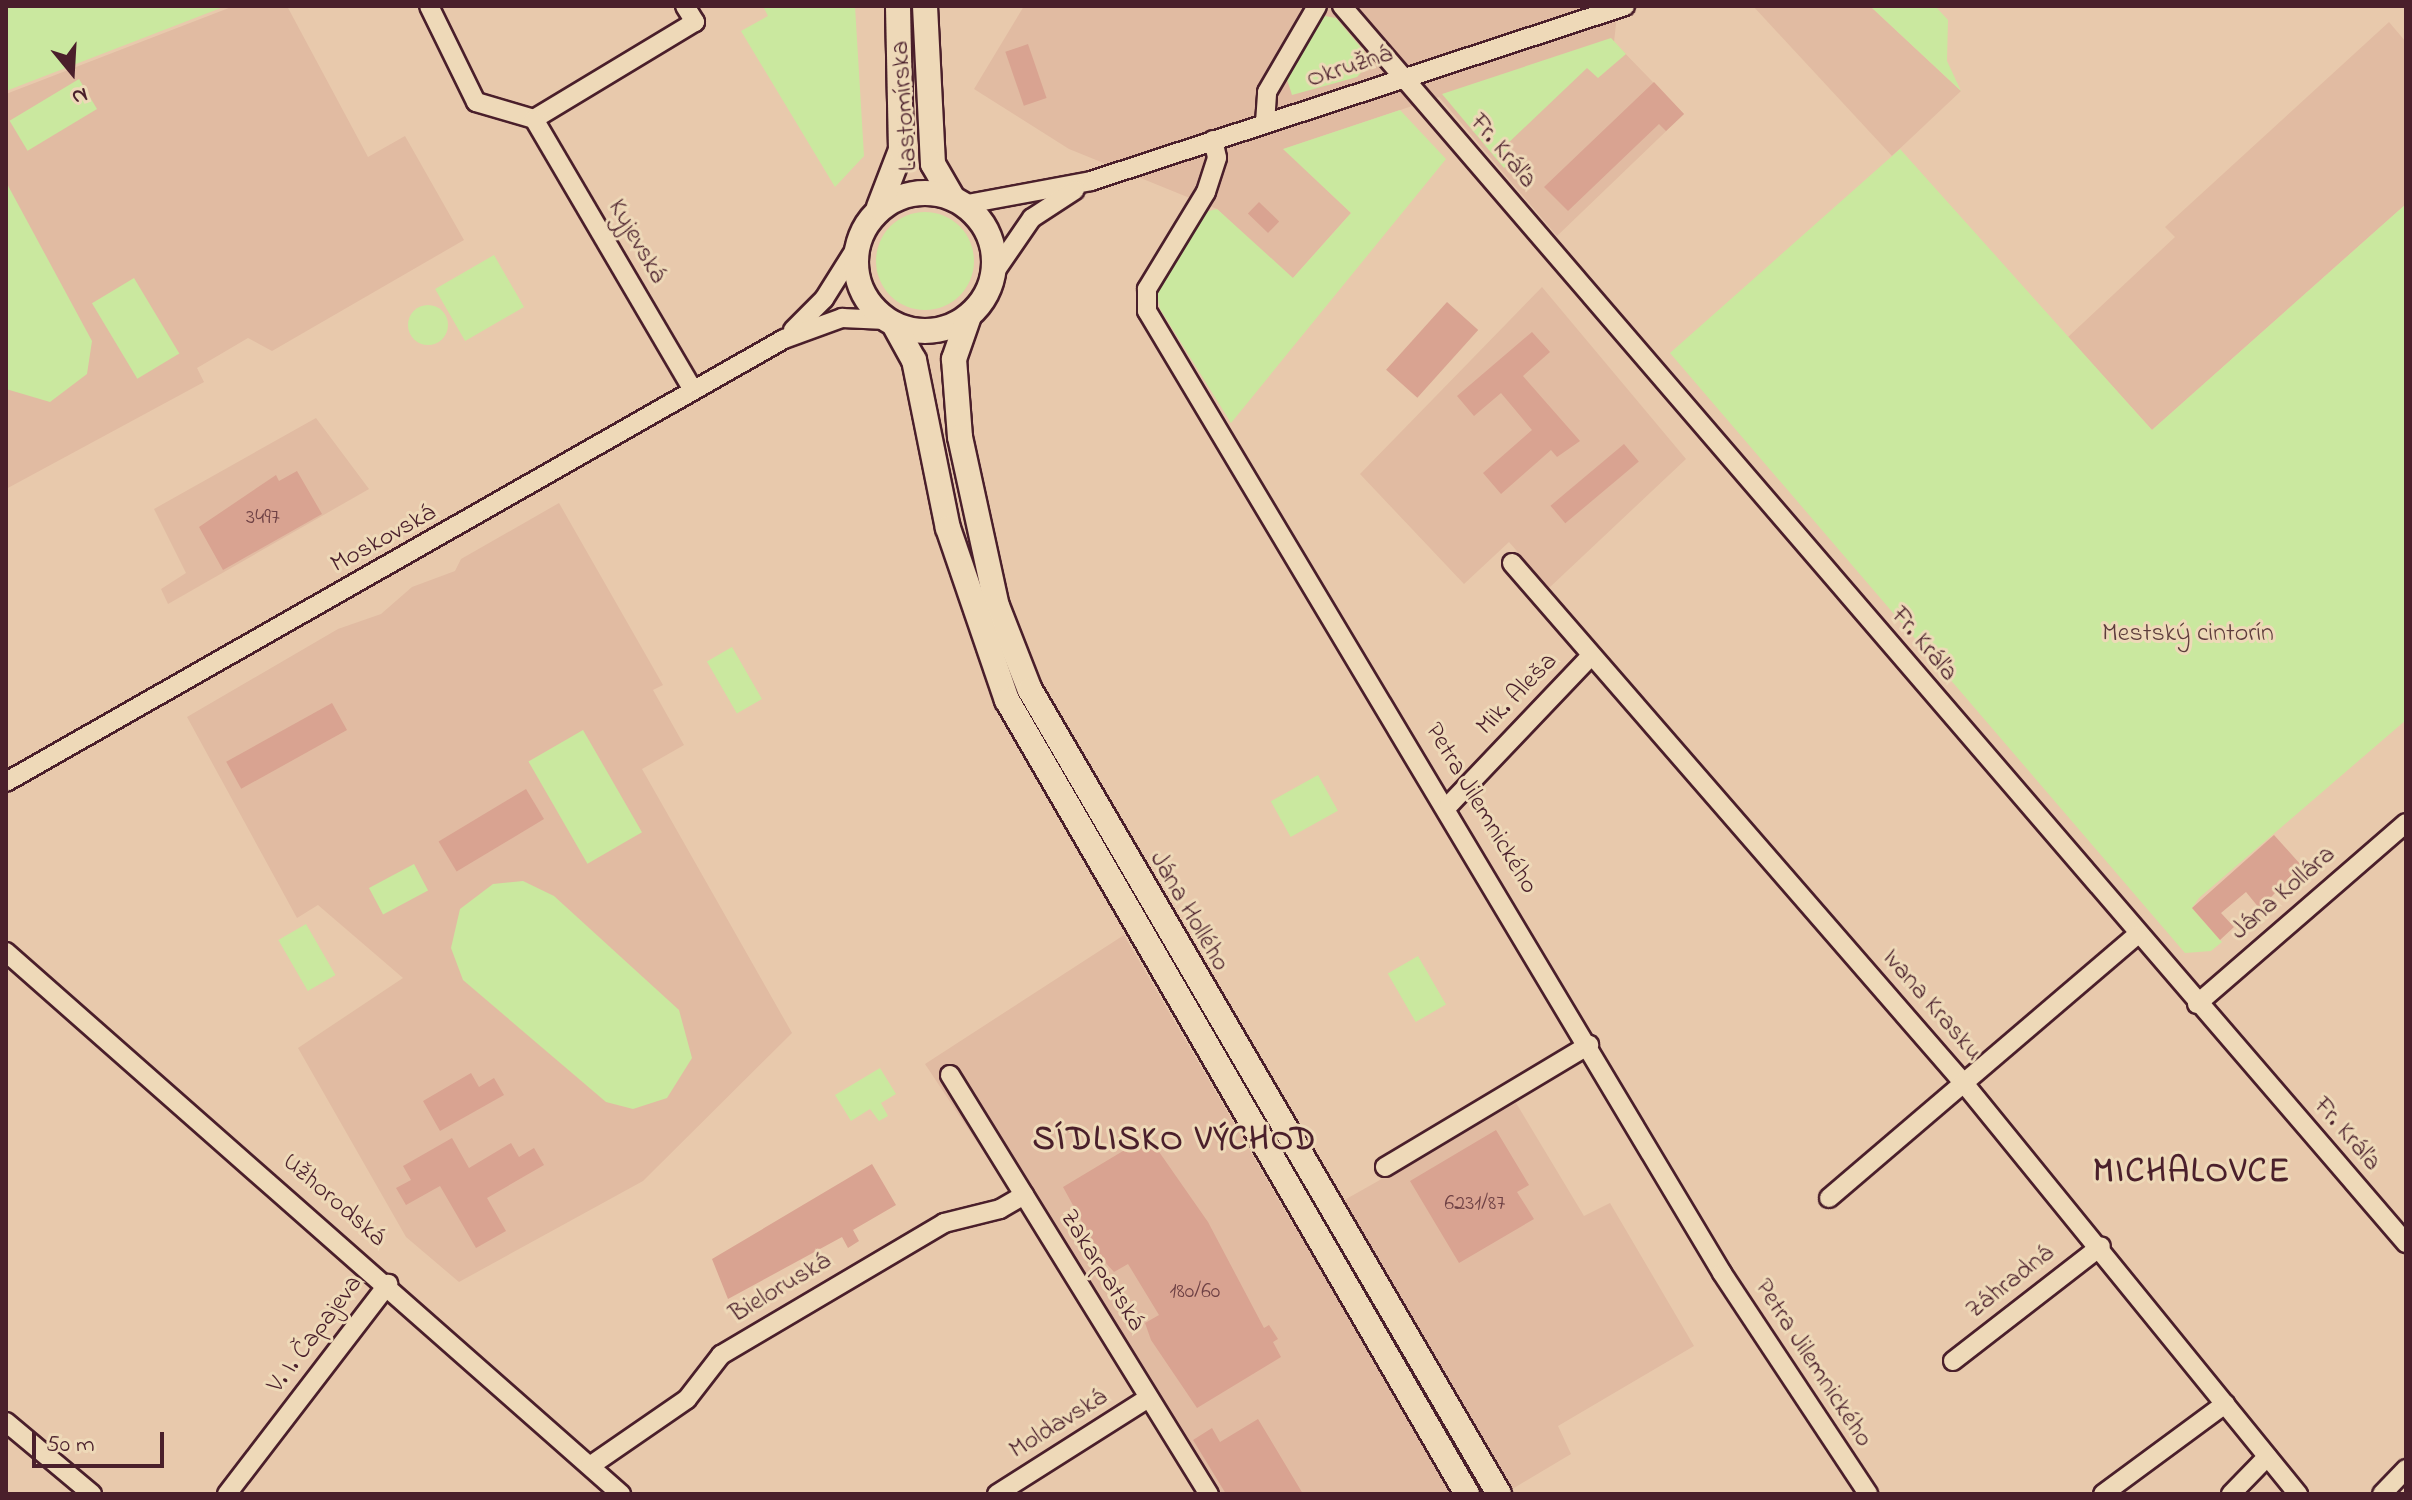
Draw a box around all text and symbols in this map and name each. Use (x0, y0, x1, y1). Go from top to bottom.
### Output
north arrow (32, 32, 112, 112)
street label: Lastomírska (886, 40, 926, 172)
street label: Okružná (1303, 40, 1397, 96)
text: N (67, 77, 91, 112)
street label: Fr. Kráľa (1462, 108, 1542, 196)
street label: Kyjevská (600, 194, 672, 290)
street label: Moskovská (326, 498, 442, 582)
house number: 3497 (246, 506, 280, 532)
street label: Fr. Kráľa (1883, 601, 1963, 689)
park label: Mestský cintorín (2102, 619, 2274, 651)
street label: Mik. Aleša (1471, 647, 1565, 743)
street label: Petra Jilemnického (1417, 718, 1543, 900)
street label: Jána Kollára (2225, 840, 2343, 948)
street label: Jána Hollého (1141, 846, 1235, 978)
street label: Ivana Krasku (1874, 944, 1988, 1068)
street label: Fr. Kráľa (2305, 1092, 2387, 1178)
district label: SÍDLISKO VÝCHOD (1033, 1122, 1317, 1162)
street label: Užhorodská (275, 1148, 391, 1254)
district label: MICHALOVCE (2093, 1154, 2291, 1194)
house number: 6231/87 (1445, 1192, 1505, 1218)
street label: Zakarpatská (1051, 1205, 1151, 1337)
street label: Záhradná (1961, 1239, 2061, 1327)
street label: Bieloruská (725, 1247, 837, 1331)
street label: V. I. Čapajeva (262, 1270, 370, 1400)
street label: Petra Jilemnického (1746, 1274, 1878, 1454)
house number: 180/60 (1170, 1280, 1220, 1306)
street label: Moldavská (1004, 1383, 1114, 1467)
scale bar (36, 1416, 168, 1466)
text: 50 m (46, 1428, 95, 1463)

